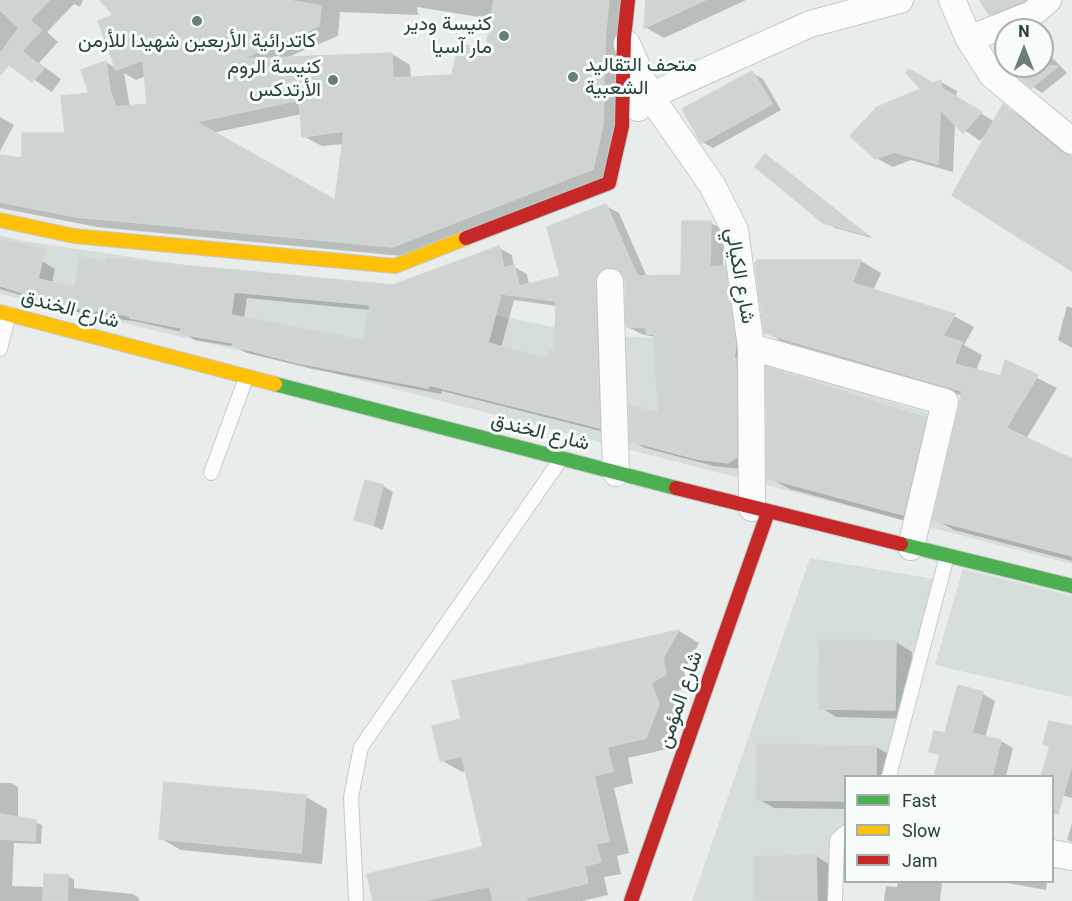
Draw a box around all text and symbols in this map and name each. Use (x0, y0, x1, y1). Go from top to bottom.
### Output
place label: كنيسة ودير مار آسيا (404, 13, 492, 60)
marker: كاتدرائية الأربعين شهيدا للأرمن (190, 14, 204, 28)
north arrow (994, 18, 1054, 78)
text: N (1018, 22, 1030, 41)
marker: كنيسة ودير مار آسيا (497, 29, 511, 43)
place label: كاتدرائية الأربعين شهيدا للأرمن (78, 30, 316, 54)
place label: متحف التقاليد الشعبية (585, 54, 697, 101)
place label: كنيسة الروم الأرتدكس (227, 56, 321, 103)
marker: متحف التقاليد الشعبية (566, 70, 580, 84)
marker: كنيسة الروم الأرتدكس (326, 73, 340, 87)
street label: شارع الكيالي (719, 226, 759, 326)
street label: شارع الخندق (18, 285, 122, 335)
street label: شارع الخندق (488, 409, 592, 457)
street label: شارع المؤمن (653, 648, 709, 752)
legend (844, 775, 1054, 883)
text: Fast (902, 790, 937, 811)
text: Slow (902, 820, 941, 841)
text: Jam (902, 850, 938, 871)

